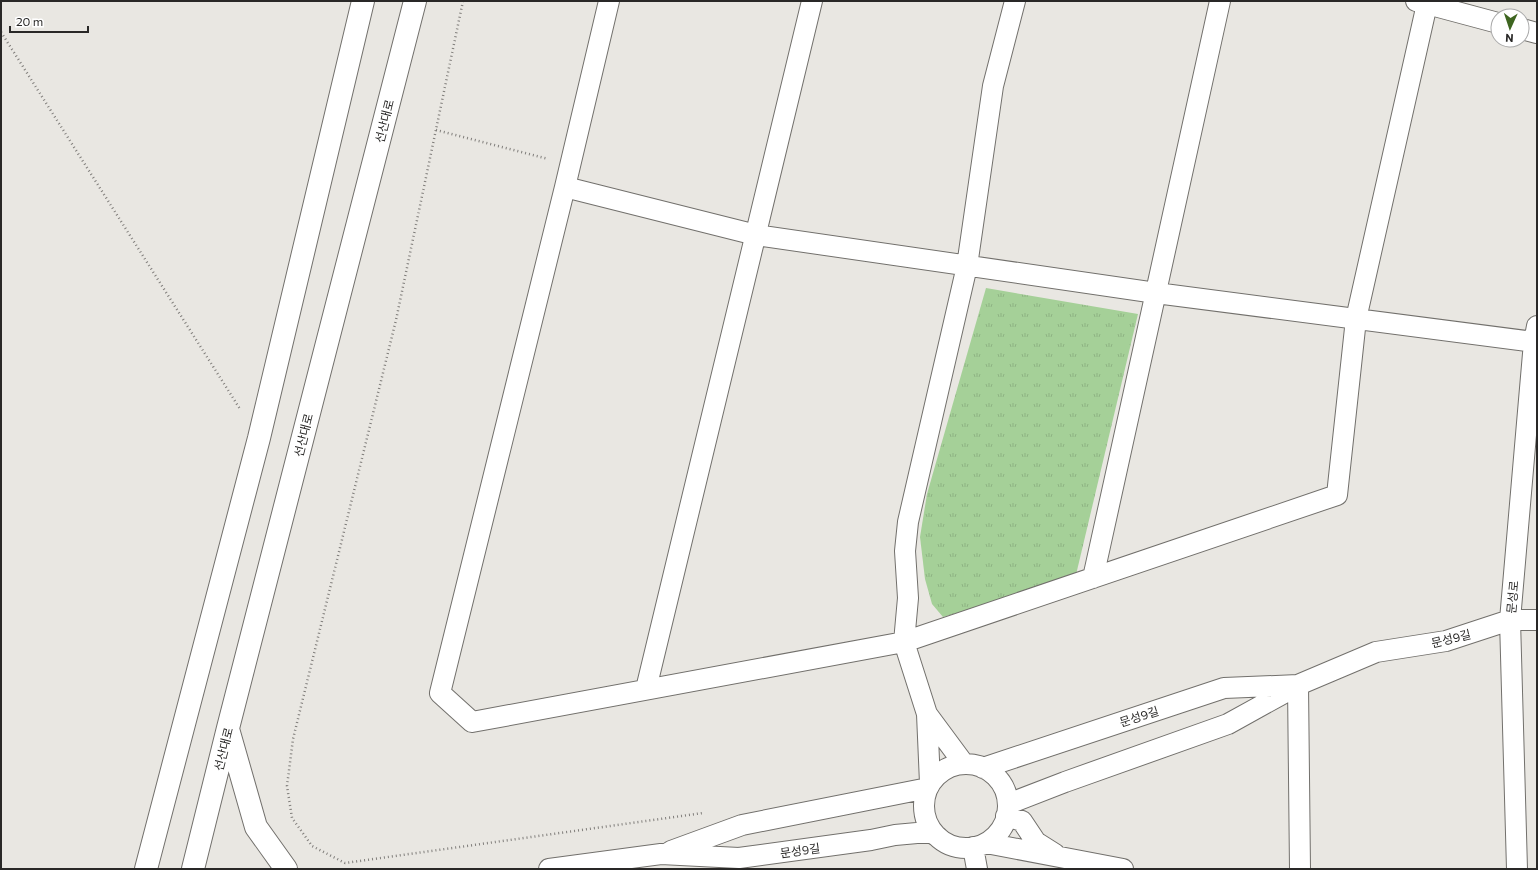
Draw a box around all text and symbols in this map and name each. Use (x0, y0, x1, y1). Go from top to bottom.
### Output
scale bar (10, 8, 88, 34)
north arrow (1490, 8, 1530, 48)
text: 20 m (16, 14, 43, 28)
text: N (1505, 32, 1514, 45)
street label: 선산대로 (372, 98, 396, 144)
street label: 선산대로 (291, 412, 315, 458)
street label: 문성로 (1504, 580, 1520, 614)
street label: 문성9길 (1430, 626, 1472, 650)
street label: 문성9길 (1118, 703, 1160, 729)
street label: 선산대로 (211, 726, 235, 772)
street label: 문성9길 (779, 840, 821, 860)

